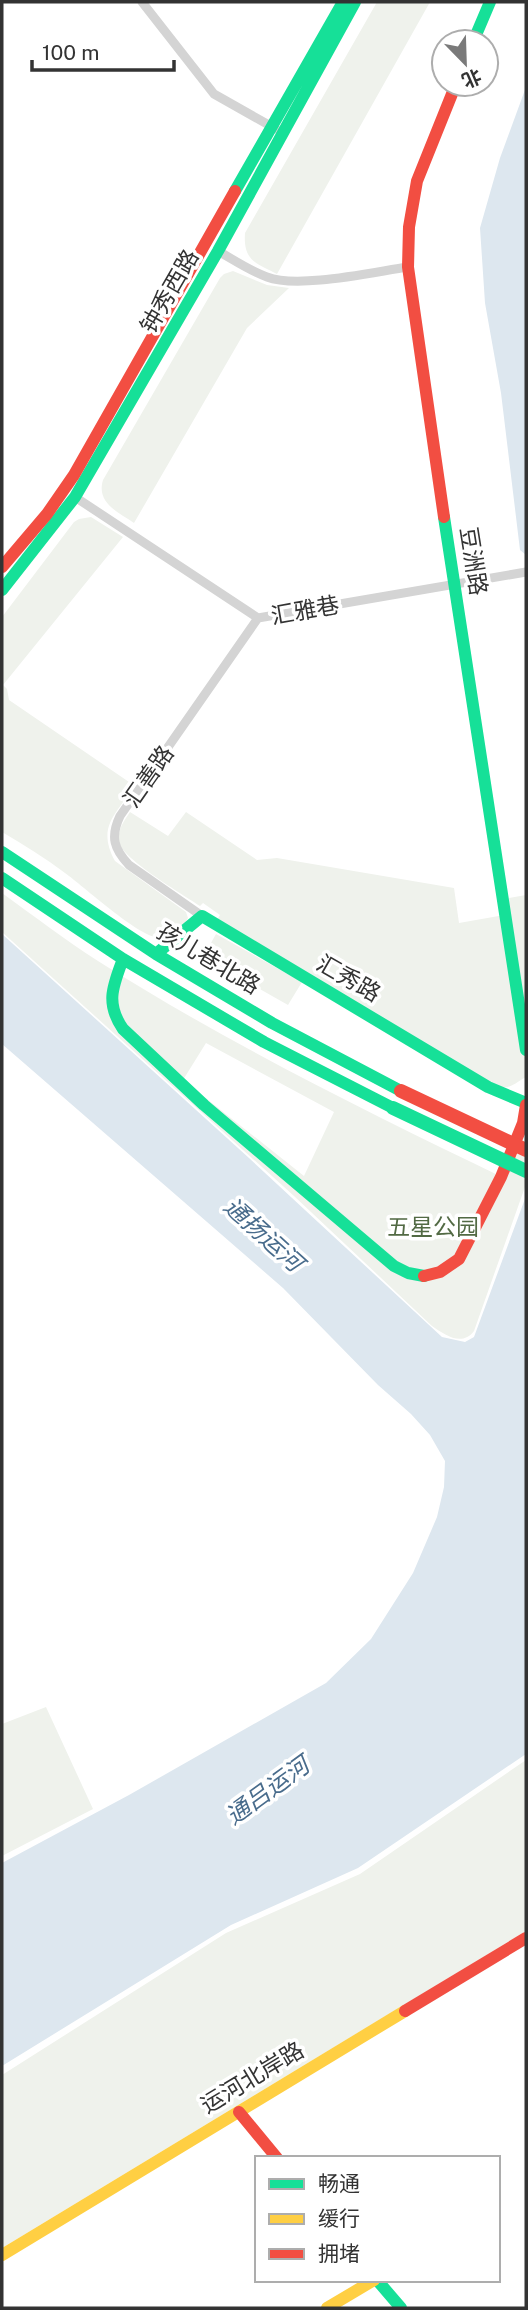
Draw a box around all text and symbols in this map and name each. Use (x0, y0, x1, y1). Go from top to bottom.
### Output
scale bar (32, 28, 173, 72)
north arrow (430, 28, 500, 98)
text: 100 m (42, 40, 99, 65)
text: 北 (459, 65, 485, 92)
street label: 钟秀西路 (134, 244, 204, 338)
street label: 豆洲路 (455, 525, 493, 597)
street label: 汇雅巷 (269, 591, 341, 629)
street label: 汇善路 (117, 740, 179, 812)
street label: 孩儿巷北路 (153, 917, 265, 999)
street label: 汇秀路 (312, 949, 386, 1007)
water label: 通扬运河 (219, 1191, 312, 1279)
park label: 五星公园 (387, 1213, 479, 1240)
water label: 通吕运河 (220, 1748, 317, 1830)
street label: 运河北岸路 (196, 2036, 308, 2118)
legend (255, 2156, 500, 2282)
text: 畅通 (318, 2171, 360, 2196)
text: 缓行 (318, 2206, 360, 2231)
text: 拥堵 (318, 2241, 360, 2266)

